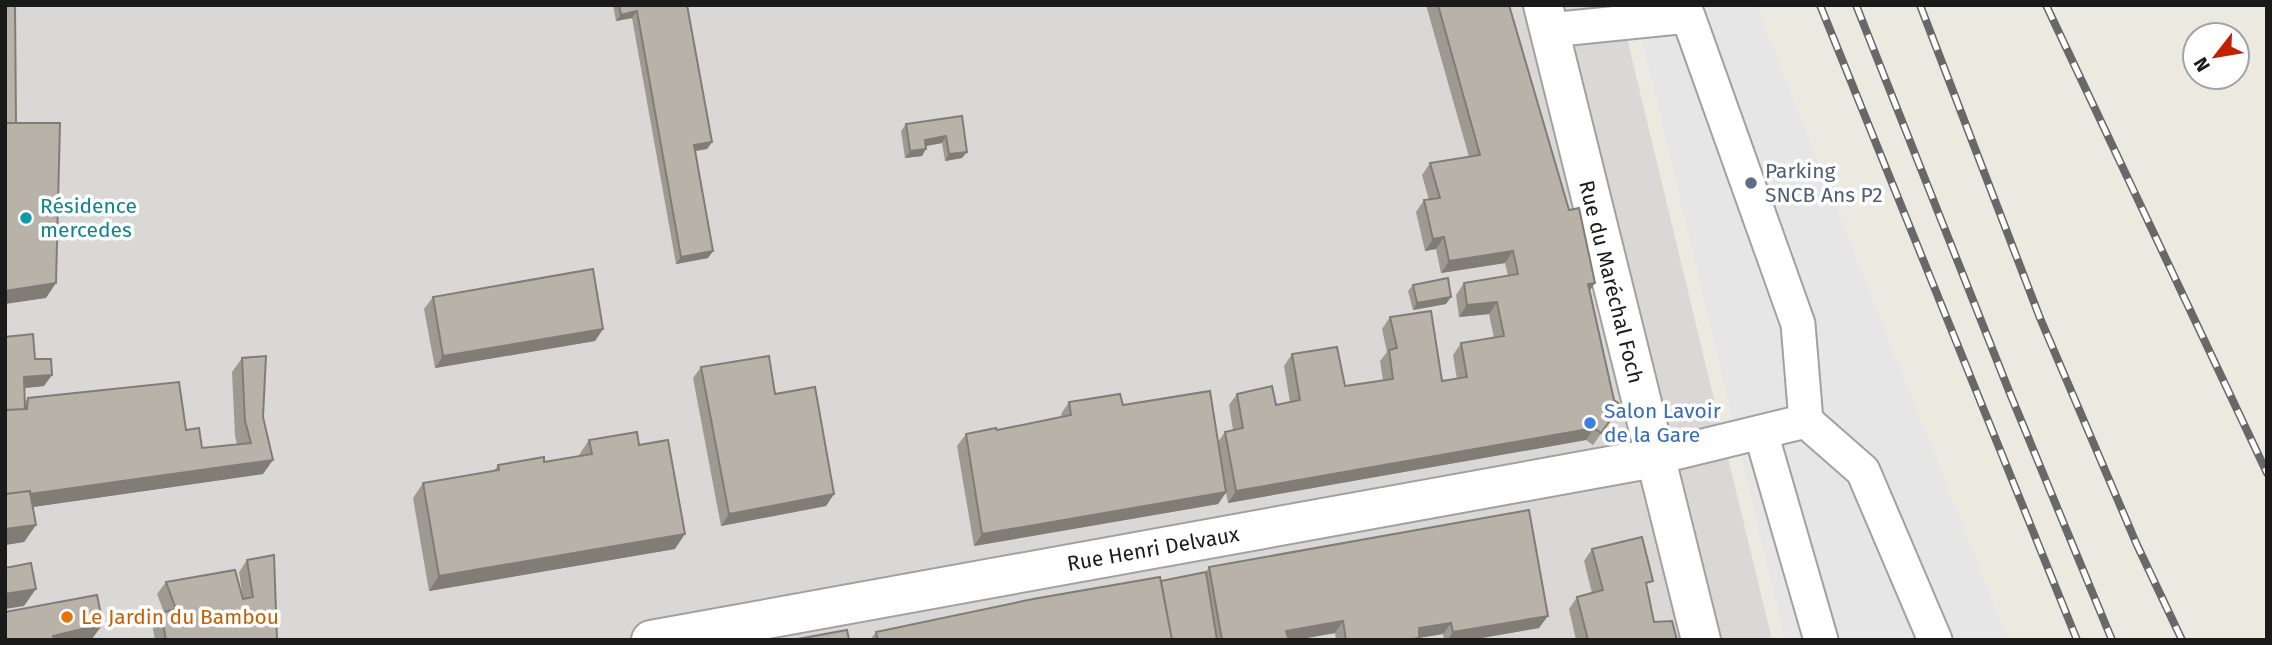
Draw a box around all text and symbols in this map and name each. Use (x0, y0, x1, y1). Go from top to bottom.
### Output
north arrow (2181, 21, 2251, 91)
text: N (2189, 53, 2215, 76)
place label: Parking SNCB Ans P2 (1765, 158, 1883, 208)
marker: Parking SNCB Ans P2 (1743, 175, 1759, 191)
street label: Rue du Maréchal Foch (1573, 178, 1649, 386)
place label: Résidence mercedes (40, 193, 137, 243)
marker: Résidence mercedes (18, 210, 34, 226)
place label: Salon Lavoir de la Gare (1604, 398, 1721, 448)
marker: Salon Lavoir de la Gare (1582, 415, 1598, 431)
street label: Rue Henri Delvaux (1065, 521, 1242, 577)
place label: Le Jardin du Bambou (81, 604, 279, 630)
marker: Le Jardin du Bambou (59, 609, 75, 625)

